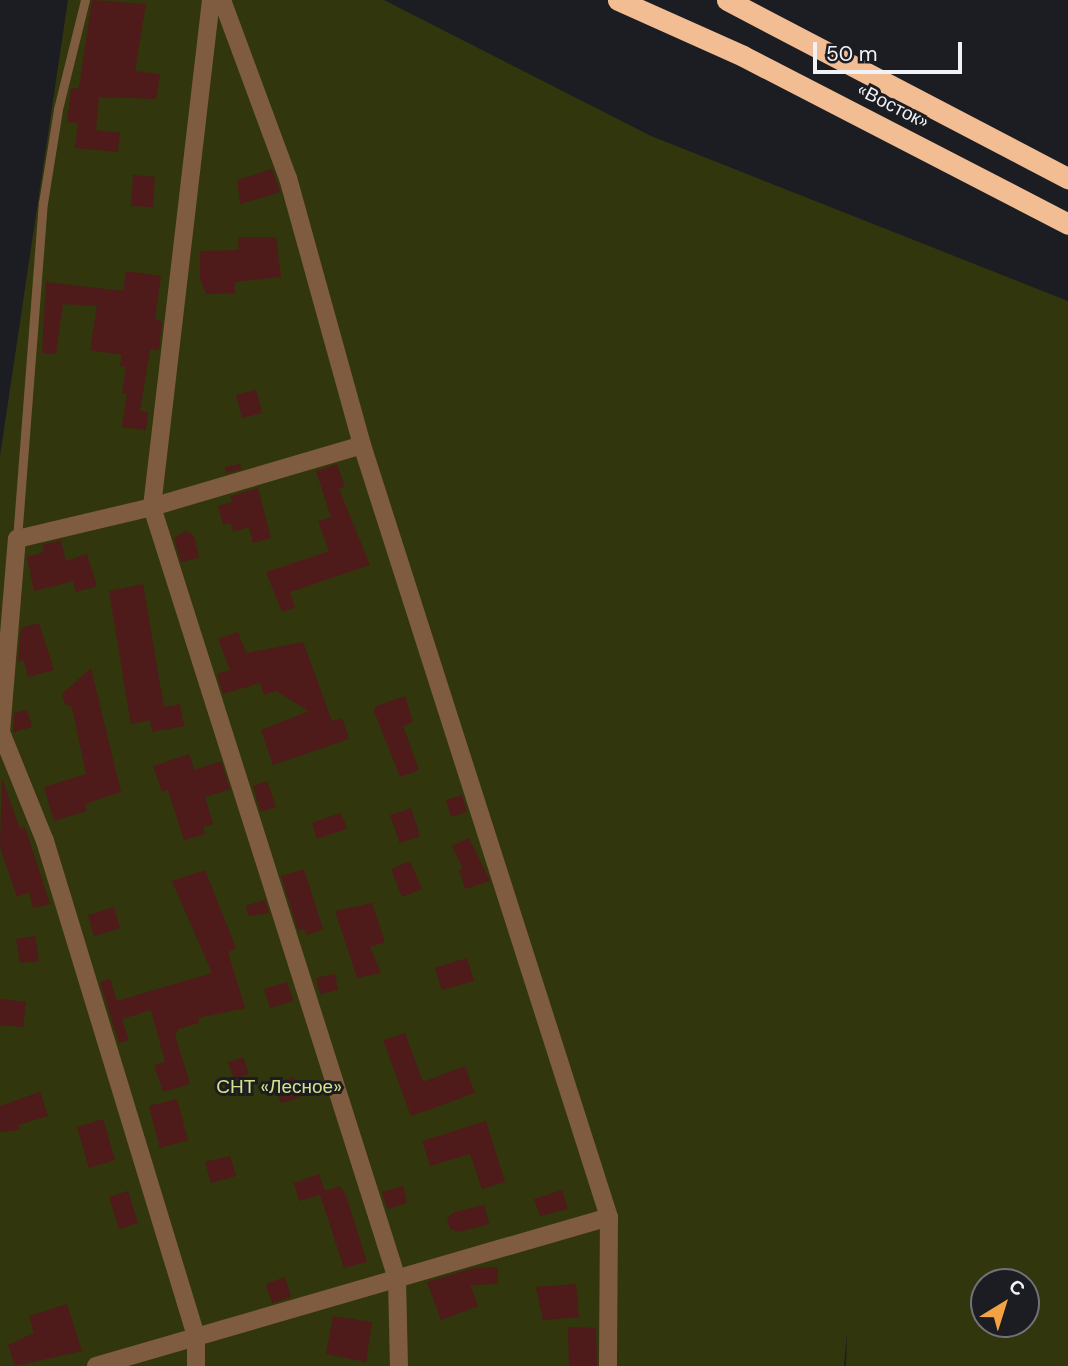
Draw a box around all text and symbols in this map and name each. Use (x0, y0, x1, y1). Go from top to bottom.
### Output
scale bar (816, 28, 965, 72)
text: 50 m (826, 40, 877, 68)
street label: «Восток» (853, 78, 933, 134)
park label: СНТ «Лесное» (216, 1076, 342, 1098)
north arrow (970, 1268, 1040, 1338)
text: С (1004, 1274, 1030, 1302)

